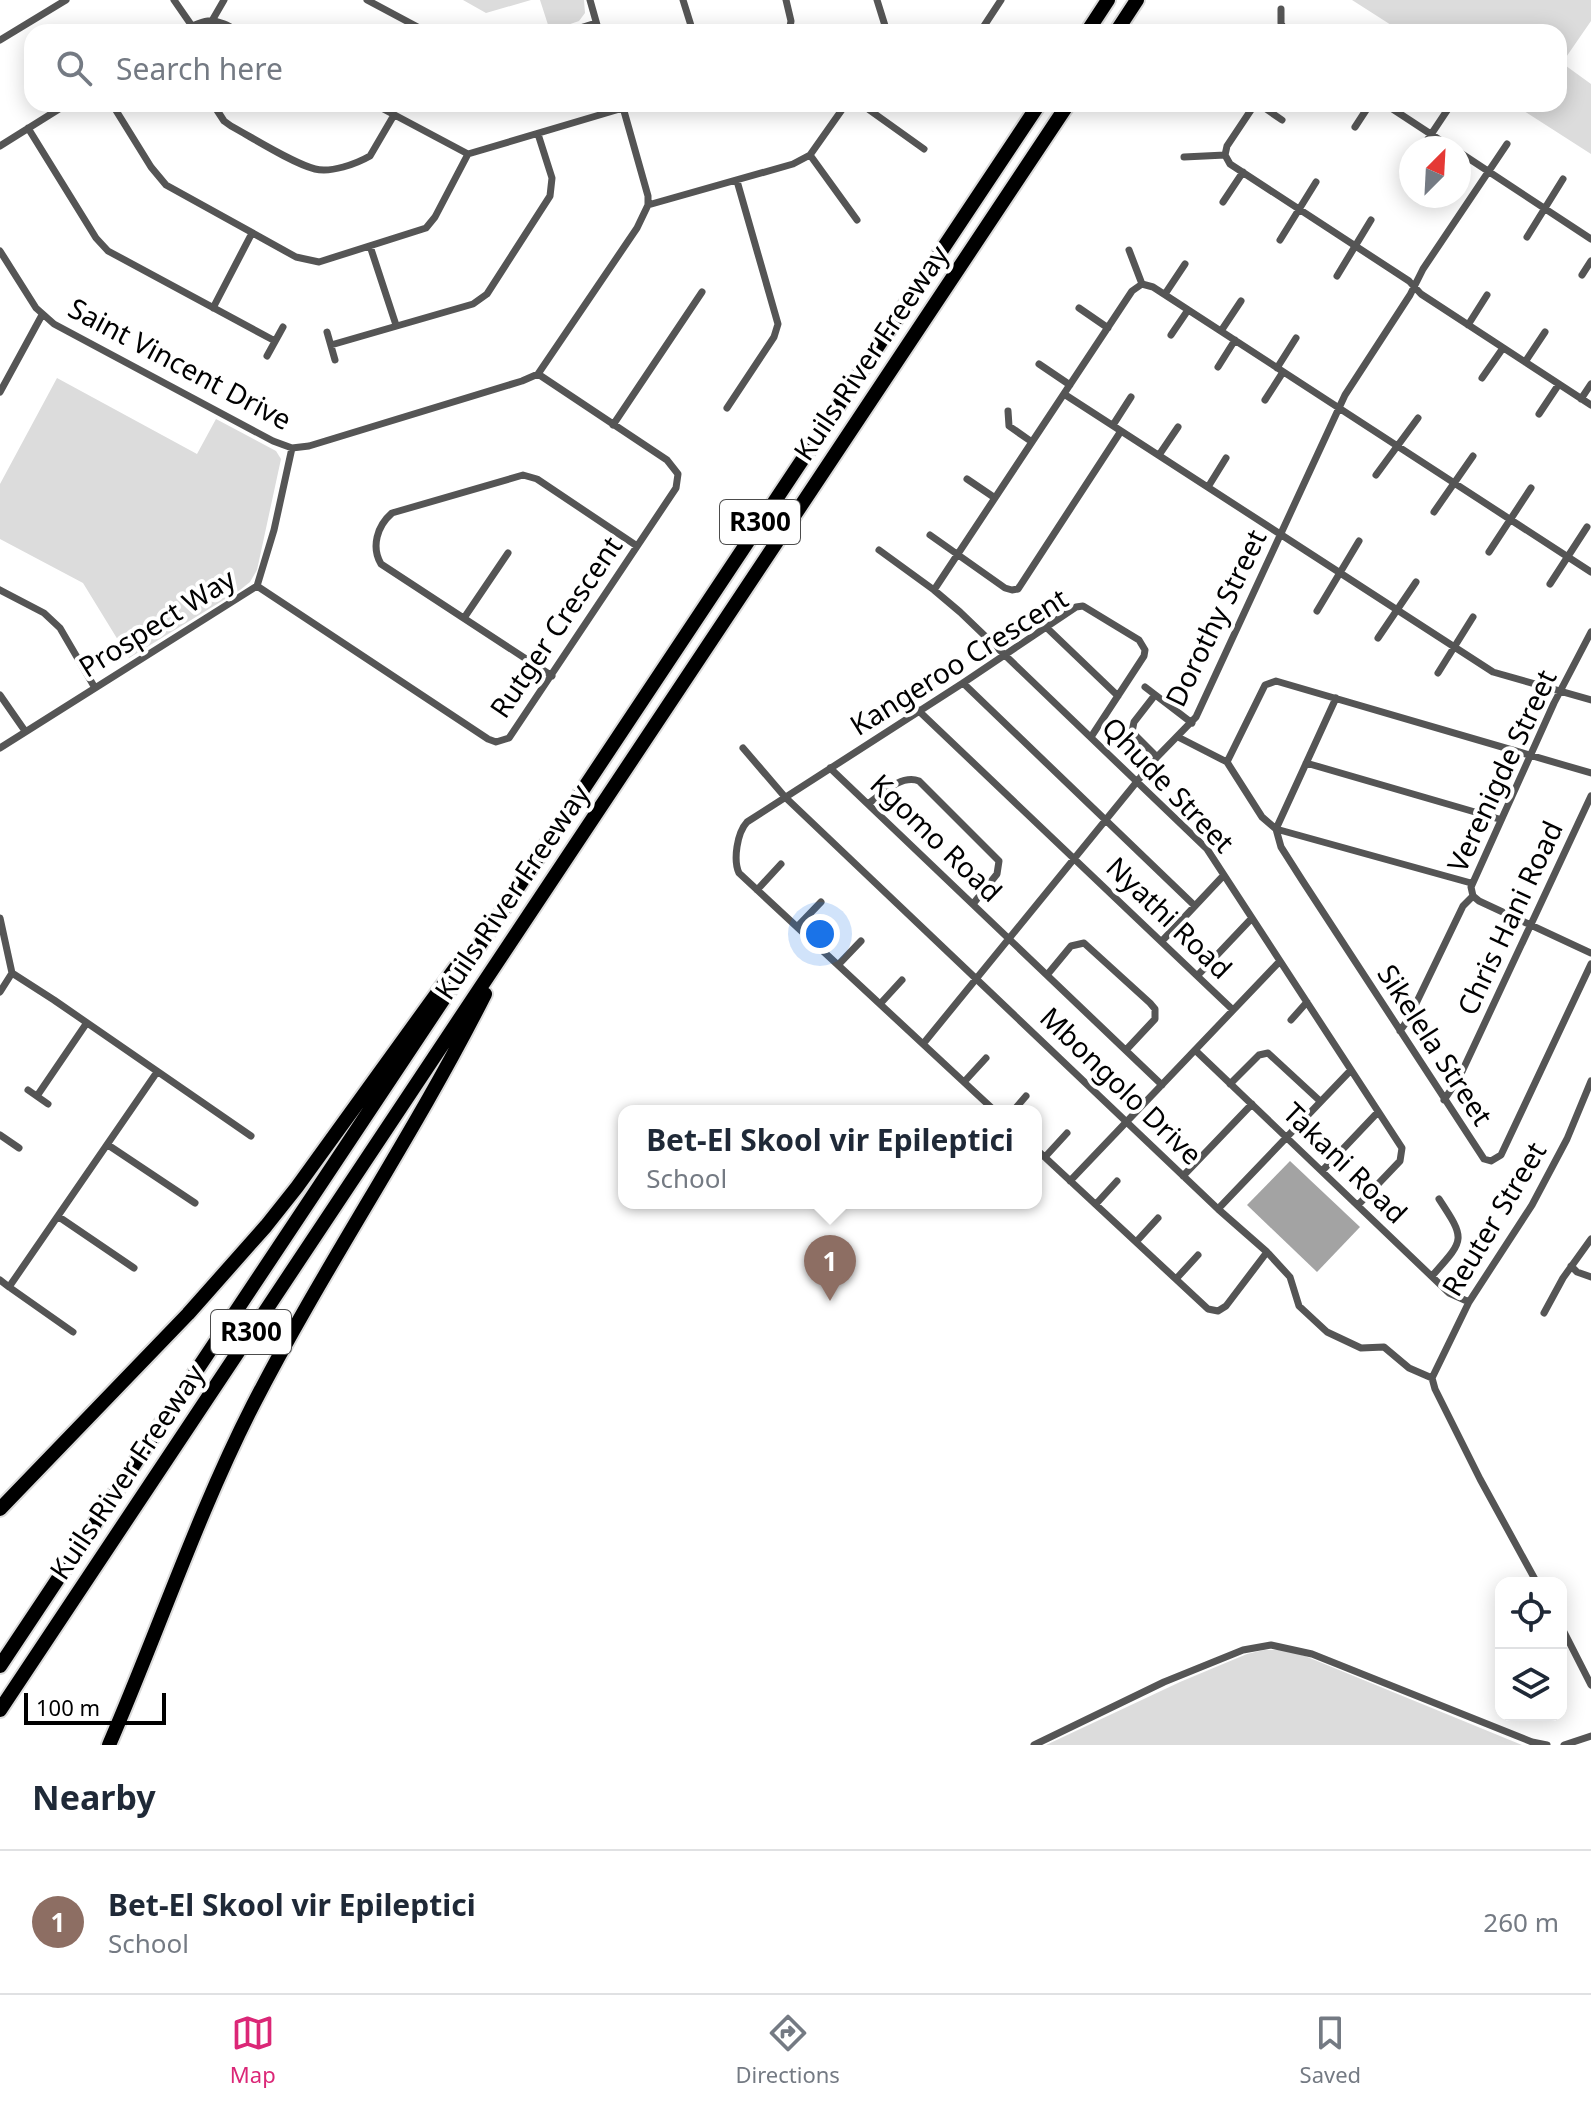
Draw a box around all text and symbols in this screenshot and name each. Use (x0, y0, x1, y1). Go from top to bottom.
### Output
search box (24, 24, 1567, 112)
icon: search (52, 46, 96, 90)
text: Search here (116, 48, 283, 89)
north arrow (1399, 136, 1471, 208)
street label: Kuils River Freeway (784, 237, 957, 467)
street label: Saint Vincent Drive (62, 288, 299, 438)
road number: R300 (720, 500, 800, 544)
street label: Dorothy Street (1156, 523, 1274, 712)
street label: Rutger Crescent (480, 528, 630, 725)
street label: Prospect Way (71, 559, 242, 685)
street label: Kangeroo Crescent (842, 579, 1075, 744)
street label: Verenigde Street (1438, 663, 1565, 878)
street label: Qhude Street (1094, 708, 1243, 860)
street label: Kgomo Road (863, 765, 1011, 910)
street label: Kuils River Freeway (425, 776, 598, 1006)
street label: Chris Hani Road (1447, 814, 1571, 1021)
street label: Nyathi Road (1099, 848, 1241, 987)
your location (800, 914, 840, 954)
street label: Sikelela Street (1370, 957, 1502, 1132)
street label: Mbongolo Drive (1032, 998, 1211, 1172)
street label: Takani Road (1275, 1093, 1416, 1231)
popup (618, 1105, 1042, 1209)
text: Bet-El Skool vir Epileptici (646, 1119, 1014, 1160)
street label: Reuter Street (1432, 1134, 1554, 1303)
text: School (646, 1160, 727, 1196)
pin: 1 (804, 1235, 856, 1301)
road number: R300 (211, 1310, 291, 1354)
street label: Kuils River Freeway (40, 1356, 213, 1586)
map controls (1495, 1577, 1567, 1721)
button: locate (1495, 1577, 1567, 1649)
button: layers (1495, 1649, 1567, 1721)
scale bar (24, 1689, 166, 1725)
text: 100 m (36, 1692, 100, 1722)
text: Nearby (32, 1774, 156, 1820)
text: Bet-El Skool vir Epileptici (108, 1884, 476, 1925)
text: 1 (51, 1904, 65, 1940)
text: 260 m (1483, 1904, 1559, 1940)
text: School (108, 1925, 189, 1961)
tab: Map (230, 2011, 276, 2089)
tab: Directions (735, 2011, 840, 2089)
tab: Saved (1300, 2011, 1361, 2089)

